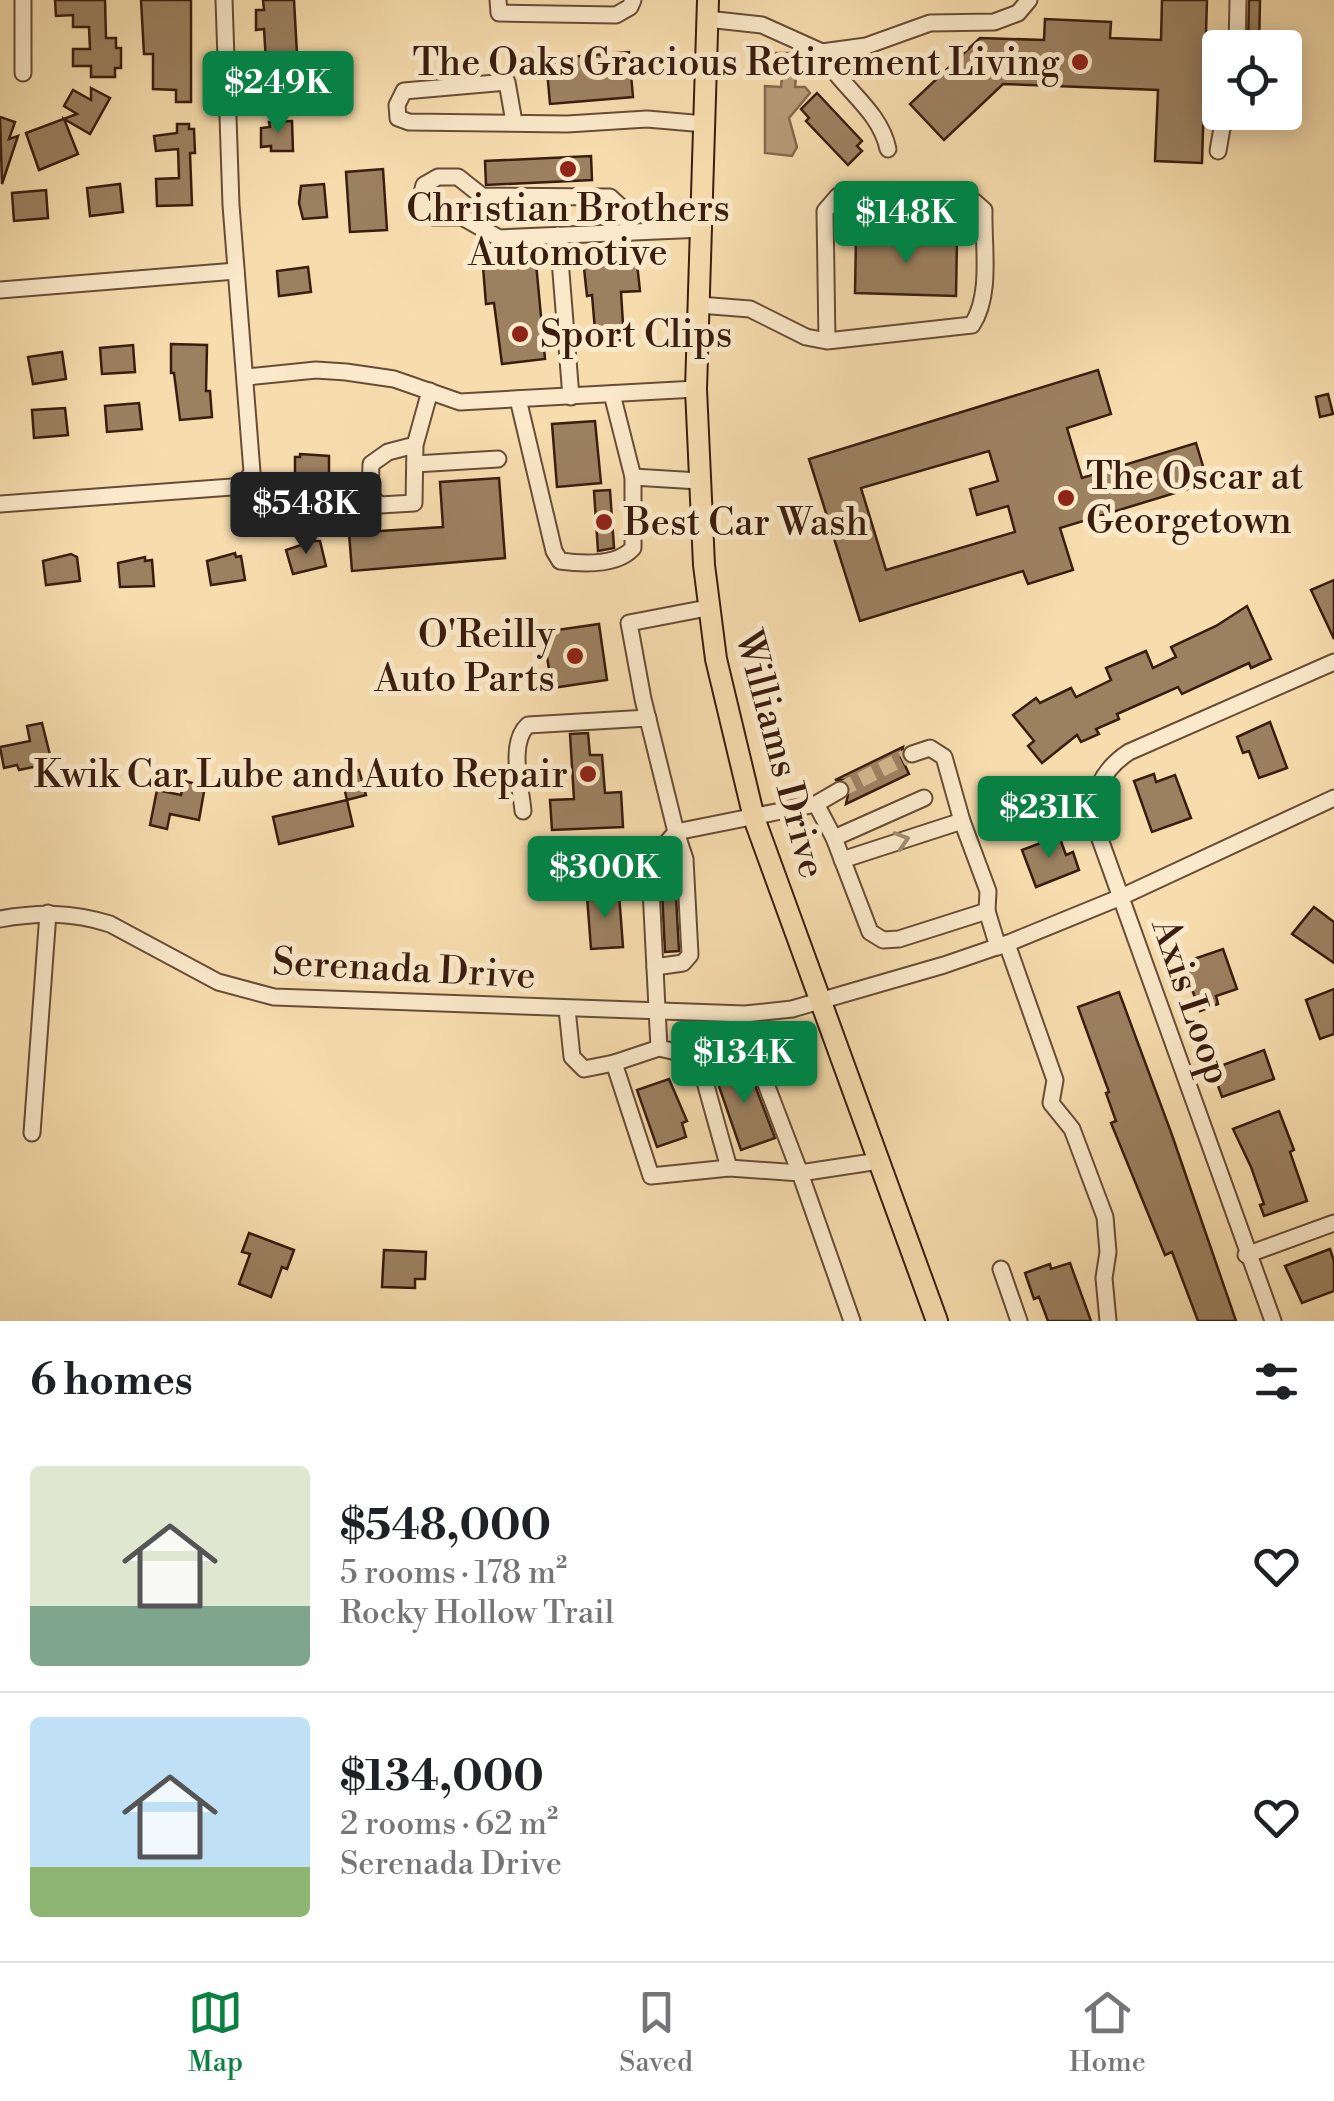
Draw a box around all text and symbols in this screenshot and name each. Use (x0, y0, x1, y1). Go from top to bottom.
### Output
map controls (1202, 30, 1302, 130)
button: locate (1202, 30, 1302, 130)
place label: The Oaks Gracious Retirement Living (412, 40, 1060, 87)
pin: $249K (208, 51, 348, 136)
marker: The Oaks Gracious Retirement Living (1069, 51, 1091, 73)
text: $249K (225, 63, 331, 103)
marker: Christian Brothers Automotive (557, 158, 579, 180)
pin: $148K (836, 181, 976, 266)
place label: Christian Brothers Automotive (406, 186, 730, 277)
text: $148K (856, 193, 956, 233)
place label: Sport Clips (540, 312, 732, 359)
marker: Sport Clips (509, 323, 531, 345)
place label: The Oscar at Georgetown (1086, 454, 1303, 545)
pin: $548K (236, 472, 376, 557)
text: $548K (252, 484, 360, 524)
marker: The Oscar at Georgetown (1055, 487, 1077, 509)
place label: Best Car Wash (623, 500, 868, 547)
marker: Best Car Wash (593, 511, 615, 533)
place label: O'Reilly Auto Parts (374, 612, 556, 703)
street label: Williams Drive (724, 624, 835, 883)
marker: O'Reilly Auto Parts (564, 645, 586, 667)
place label: Kwik Car Lube and Auto Repair (34, 752, 568, 799)
marker: Kwik Car Lube and Auto Repair (577, 763, 599, 785)
pin: $231K (979, 776, 1119, 861)
text: $231K (1000, 788, 1098, 828)
one-way arrow (893, 832, 910, 852)
pin: $300K (535, 836, 675, 921)
text: $300K (550, 848, 660, 888)
street label: Axis Loop (1140, 912, 1241, 1091)
street label: Serenada Drive (271, 939, 537, 1000)
pin: $134K (674, 1021, 814, 1106)
text: $134K (693, 1033, 795, 1073)
icon: filters (1249, 1354, 1304, 1409)
text: 6 homes (30, 1355, 193, 1408)
text: $548,000 (340, 1500, 551, 1553)
icon: home (110, 1506, 230, 1626)
icon: heart (1249, 1539, 1304, 1594)
text: 5 rooms · 178 m² (340, 1553, 567, 1593)
text: Rocky Hollow Trail (340, 1593, 614, 1633)
text: $134,000 (340, 1751, 544, 1804)
icon: home (110, 1757, 230, 1877)
icon: heart (1249, 1790, 1304, 1845)
text: 2 rooms · 62 m² (340, 1804, 558, 1844)
text: Serenada Drive (340, 1844, 562, 1884)
tab: Map (188, 1985, 243, 2080)
tab: Saved (619, 1985, 693, 2080)
tab: Home (1069, 1985, 1146, 2080)

